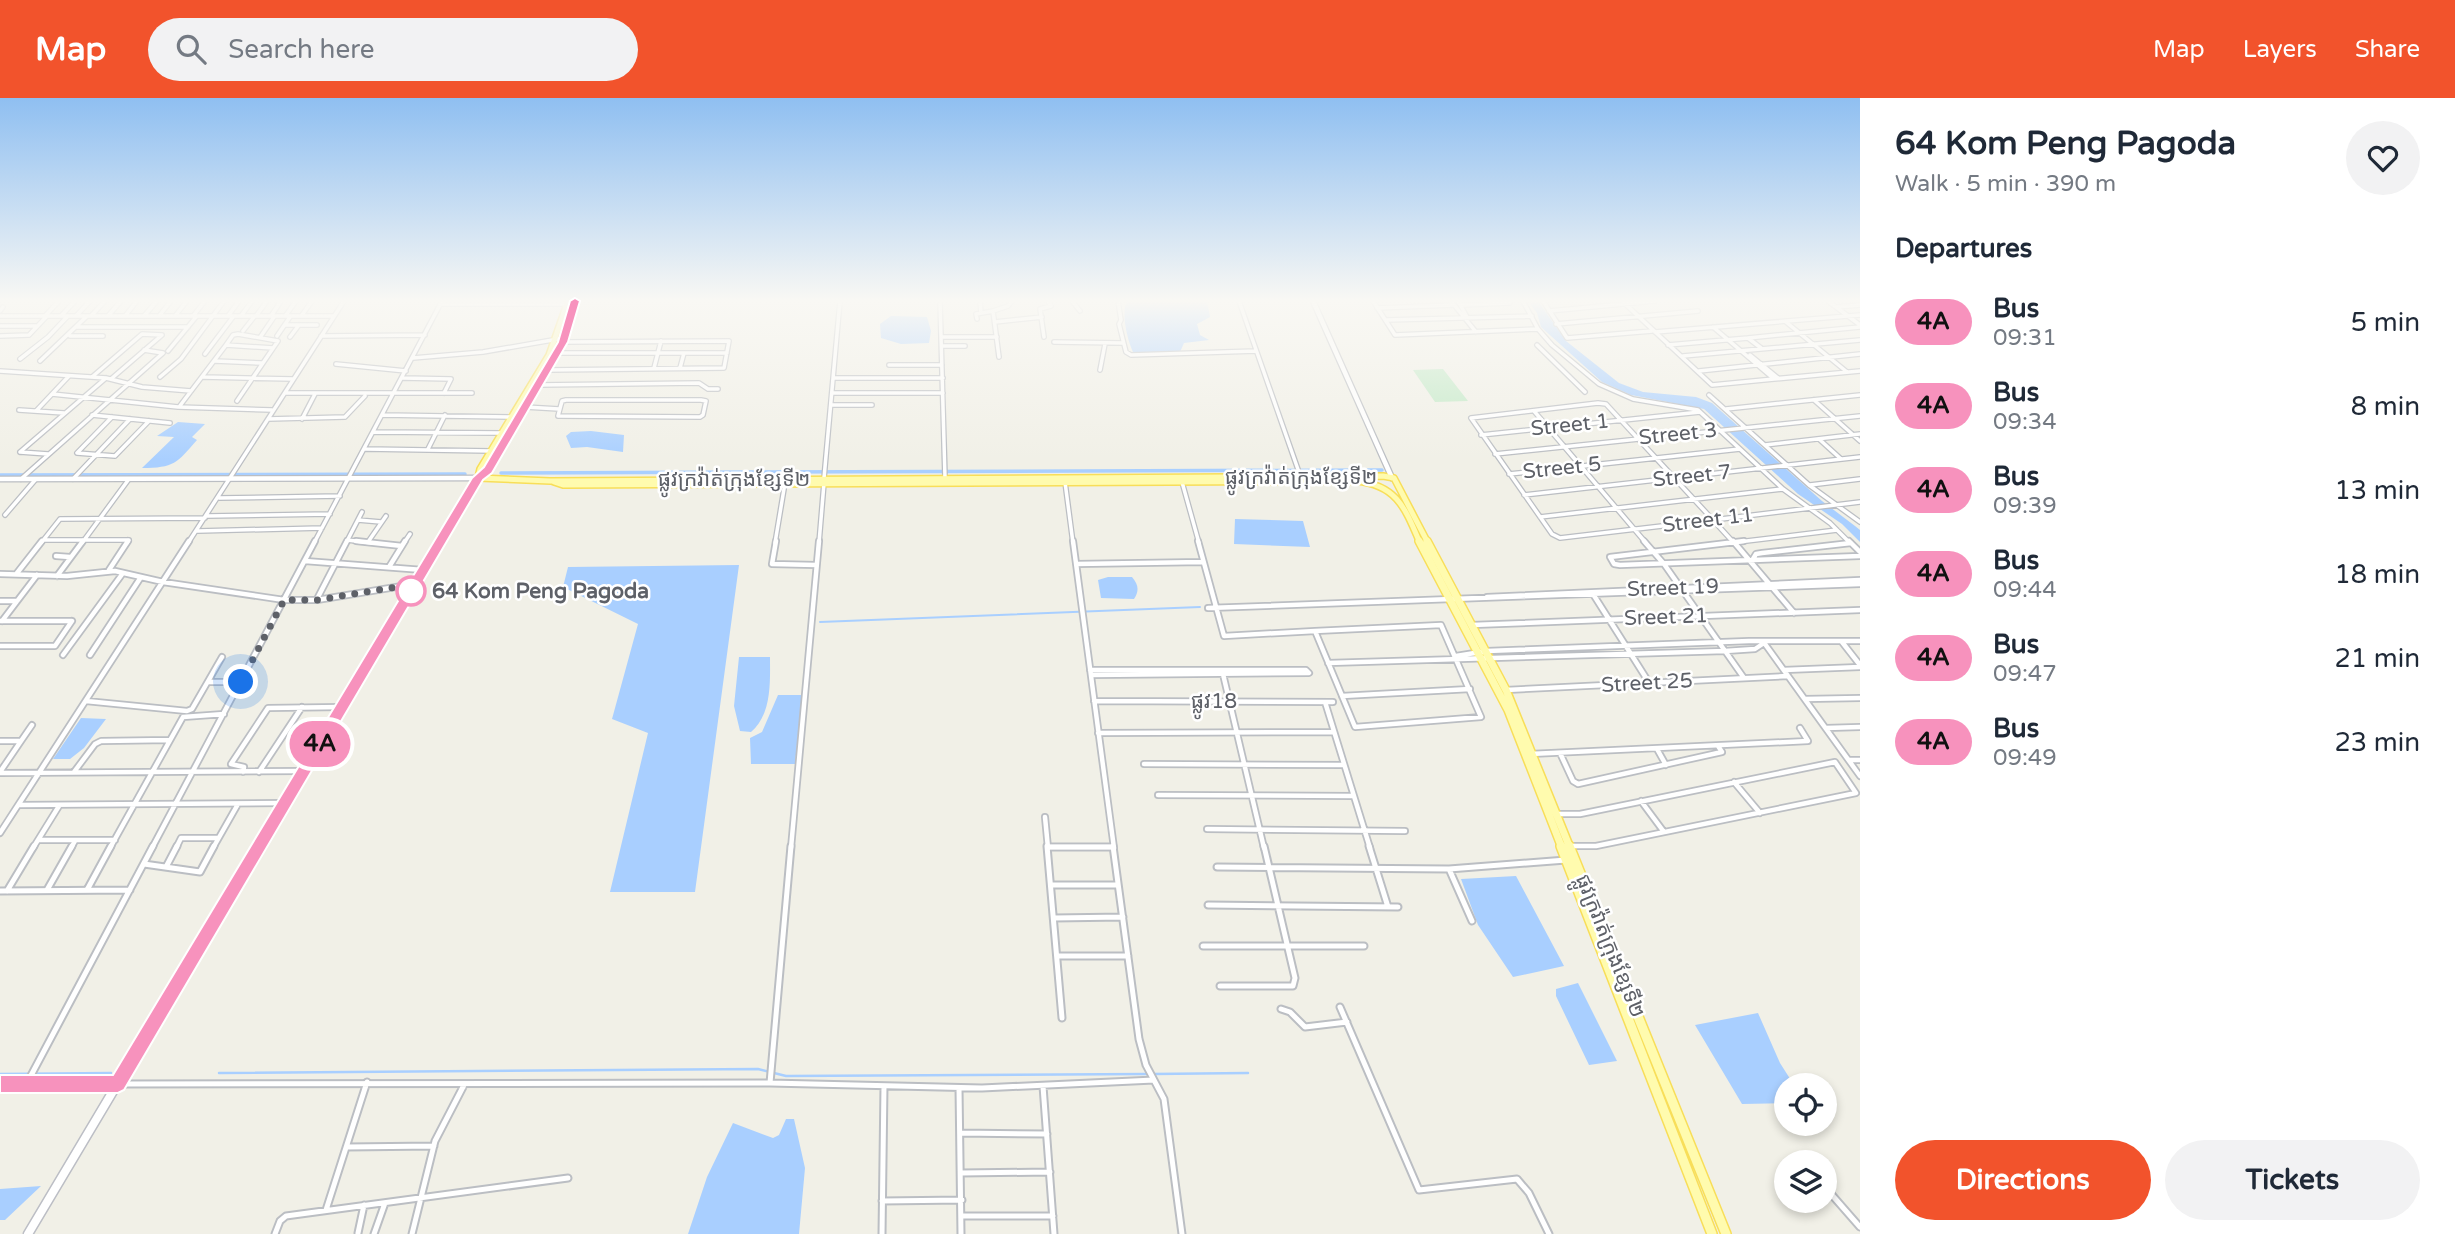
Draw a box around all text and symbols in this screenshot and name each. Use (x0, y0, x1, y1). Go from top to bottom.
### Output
search box (148, 18, 638, 81)
text: Map (35, 30, 106, 69)
icon: search (172, 30, 210, 68)
text: Search here (228, 34, 374, 65)
text: Map (2153, 35, 2205, 64)
text: Layers (2243, 35, 2317, 64)
text: Share (2355, 35, 2420, 64)
button: heart (2346, 121, 2420, 195)
text: 64 Kom Peng Pagoda (1895, 124, 2236, 163)
text: Walk · 5 min · 390 m (1895, 170, 2116, 198)
text: Departures (1895, 233, 2032, 264)
text: Bus (1993, 293, 2039, 324)
text: 4A (1917, 307, 1950, 336)
text: 5 min (2351, 307, 2420, 338)
text: 09:31 (1993, 324, 2057, 352)
text: Bus (1993, 377, 2039, 408)
text: 4A (1917, 391, 1950, 420)
text: 8 min (2351, 391, 2420, 422)
street label: Street 1 (1530, 408, 1610, 442)
text: 09:34 (1993, 408, 2057, 436)
street label: Street 3 (1638, 417, 1718, 451)
street label: Street 5 (1522, 451, 1602, 485)
street label: Street 7 (1652, 459, 1732, 493)
text: Bus (1993, 461, 2039, 492)
street label: ផ្លូវក្រវ៉ាត់ក្រុងខ្សែទី២ (1225, 464, 1377, 496)
street label: ផ្លូវក្រវ៉ាត់ក្រុងខ្សែទី២ (658, 466, 810, 498)
text: 4A (1917, 475, 1950, 504)
text: 13 min (2334, 475, 2420, 506)
text: 09:39 (1993, 492, 2057, 520)
street label: Street 11 (1661, 502, 1755, 538)
text: Bus (1993, 545, 2039, 576)
text: 4A (1917, 559, 1950, 588)
text: 18 min (2334, 559, 2420, 590)
street label: Street 19 (1627, 574, 1719, 602)
marker: 64 Kom Peng Pagoda (396, 576, 426, 606)
text: 09:44 (1993, 576, 2057, 604)
place label: 64 Kom Peng Pagoda (432, 579, 649, 604)
street label: Sreet 21 (1624, 603, 1708, 631)
text: Bus (1993, 629, 2039, 660)
text: 4A (1917, 643, 1950, 672)
text: 21 min (2334, 643, 2420, 674)
text: 09:47 (1993, 660, 2057, 688)
your location (223, 664, 258, 699)
street label: Street 25 (1600, 668, 1694, 698)
street label: ផ្លូវ18 (1191, 689, 1237, 720)
text: Bus (1993, 713, 2039, 744)
line badge: 4A (288, 721, 352, 767)
text: 4A (1917, 727, 1950, 756)
text: 23 min (2334, 727, 2420, 758)
text: 4A (304, 729, 336, 758)
text: 09:49 (1993, 744, 2057, 772)
street label: ផ្លូវក្រវ៉ាត់ក្រុងខ្សែទី២ (1564, 870, 1651, 1024)
map controls (1774, 1073, 1837, 1213)
button: locate (1774, 1073, 1837, 1136)
button: Directions (1895, 1140, 2151, 1220)
button: Tickets (2165, 1140, 2420, 1220)
button: layers (1774, 1150, 1837, 1213)

